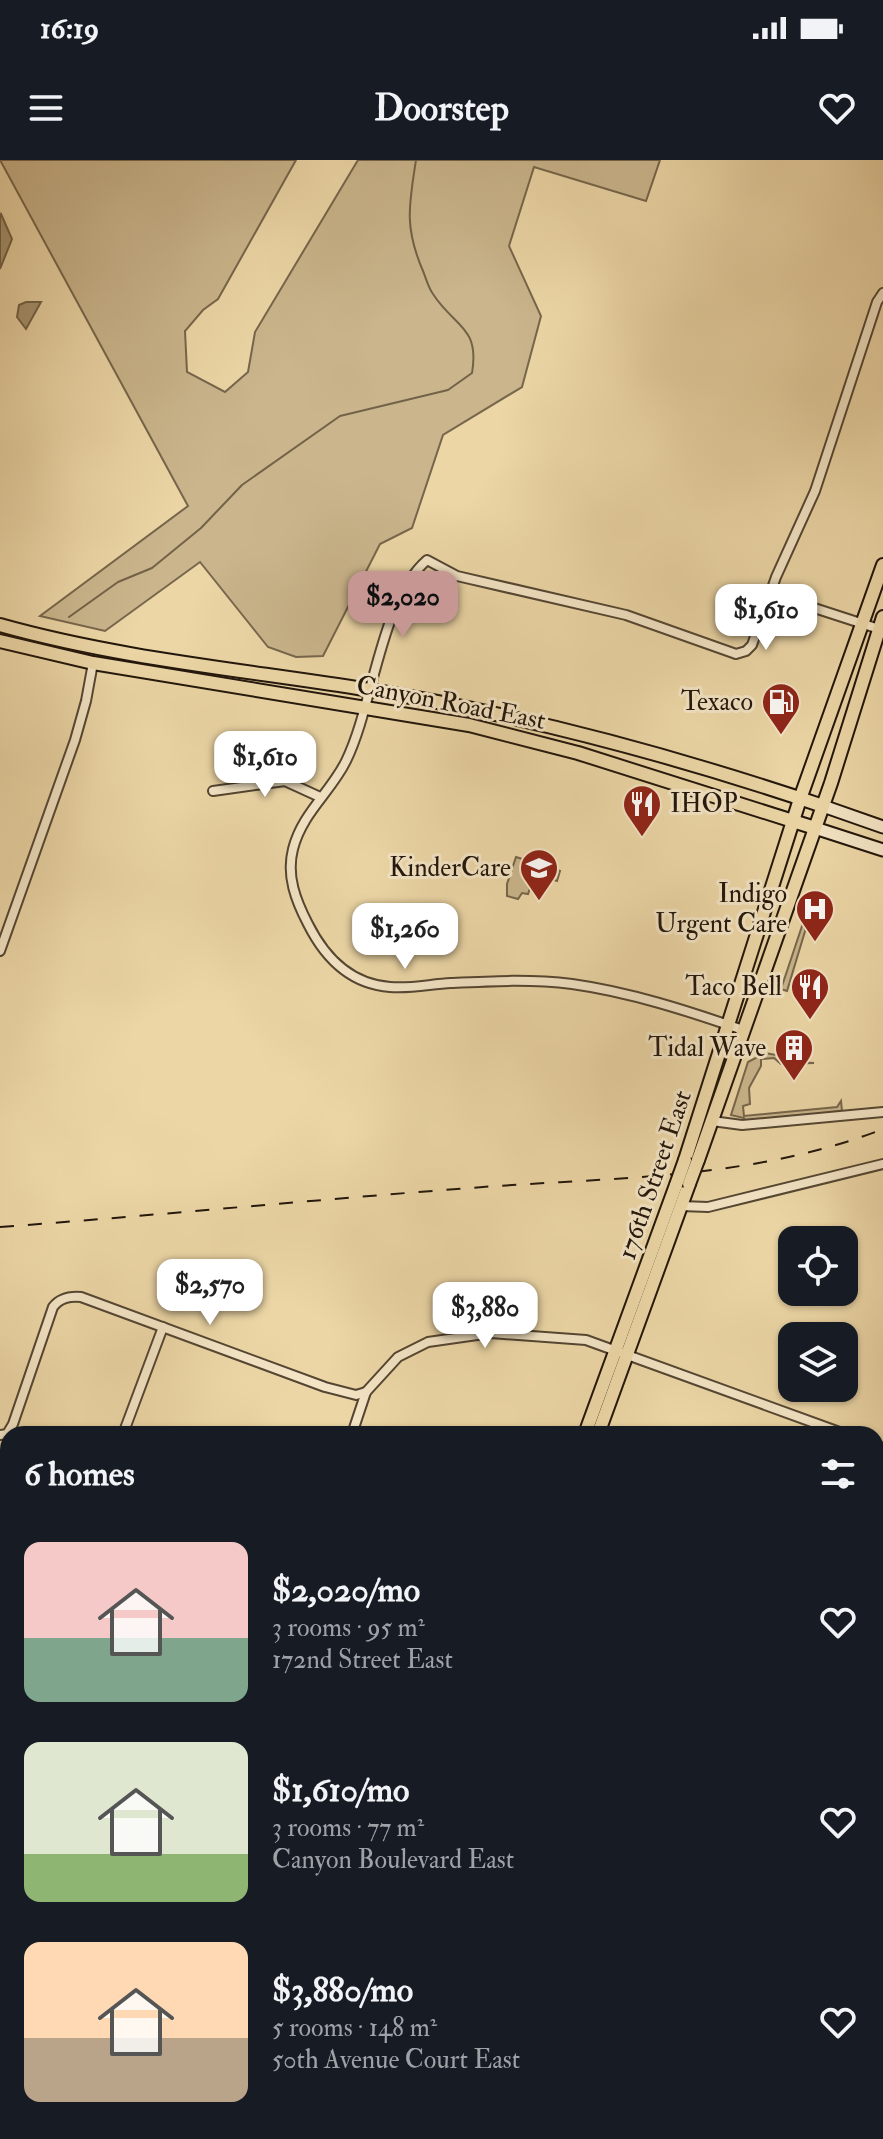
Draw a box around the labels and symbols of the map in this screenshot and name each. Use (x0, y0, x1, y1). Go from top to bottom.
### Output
pin: $2,020 (338, 571, 468, 639)
pin: $1,610 (701, 584, 831, 652)
street label: Canyon Road East (354, 669, 548, 737)
fuel station icon: Texaco (760, 681, 802, 736)
place label: Texaco (681, 686, 753, 718)
pin: $1,610 (200, 731, 330, 799)
restaurant icon: IHOP (621, 783, 663, 838)
place label: IHOP (670, 788, 738, 820)
school or university icon: KinderCare (518, 847, 560, 902)
place label: KinderCare (389, 852, 511, 884)
place label: Indigo Urgent Care (655, 878, 787, 940)
hospital icon: Indigo Urgent Care (794, 888, 836, 943)
pin: $1,260 (340, 903, 470, 971)
restaurant icon: Taco Bell (789, 966, 831, 1021)
place label: Taco Bell (685, 971, 782, 1003)
building icon: Tidal Wave (773, 1027, 815, 1082)
place label: Tidal Wave (648, 1032, 766, 1064)
street label: 176th Street East (611, 1086, 699, 1264)
pin: $2,570 (145, 1259, 275, 1327)
pin: $3,880 (420, 1282, 550, 1350)

